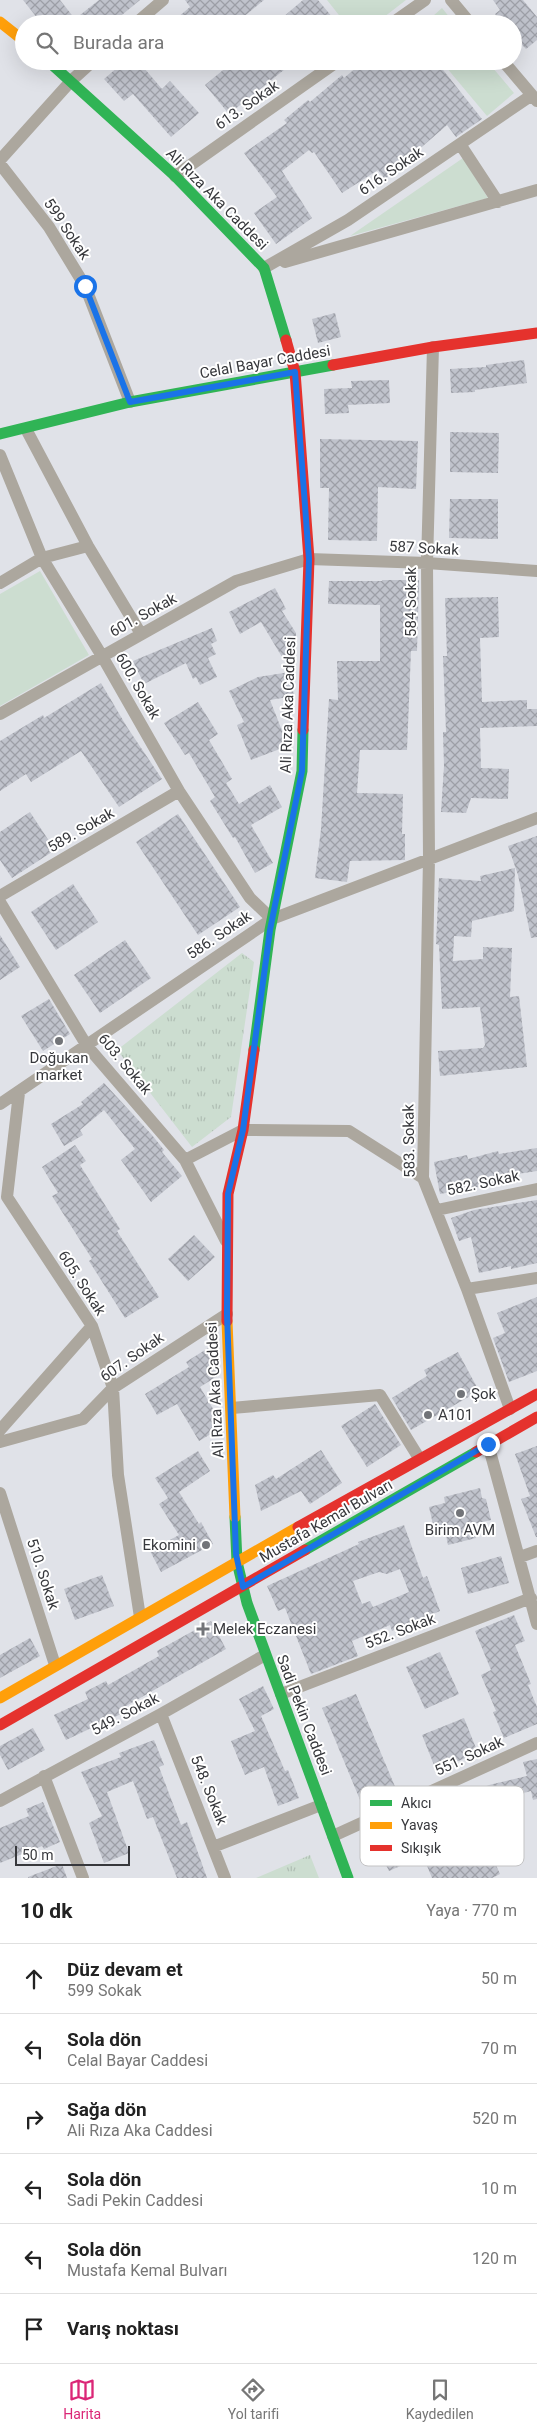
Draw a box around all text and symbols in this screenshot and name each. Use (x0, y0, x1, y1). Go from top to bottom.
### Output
search box (15, 15, 522, 70)
icon: search (33, 29, 61, 57)
text: Burada ara (73, 31, 164, 54)
street label: 613. Sokak (212, 76, 283, 134)
street label: 616. Sokak (355, 143, 427, 199)
street label: Ali Rıza Aka Caddesi (162, 144, 272, 254)
street label: 599 Sokak (40, 195, 94, 263)
route start (74, 275, 97, 298)
street label: Celal Bayar Caddesi (198, 342, 332, 382)
street label: 587 Sokak (389, 537, 460, 559)
street label: 584 Sokak (402, 567, 420, 637)
street label: 601. Sokak (106, 589, 180, 641)
street label: Ali Rıza Aka Caddesi (277, 636, 299, 774)
street label: 600. Sokak (112, 650, 164, 723)
street label: 589. Sokak (45, 804, 118, 856)
street label: 586. Sokak (183, 907, 255, 963)
street label: 603. Sokak (94, 1030, 156, 1098)
marker: Doğukan market (53, 1035, 65, 1047)
place label: Doğukan market (29, 1049, 89, 1084)
street label: 583. Sokak (399, 1104, 419, 1178)
street label: 582. Sokak (445, 1166, 521, 1199)
street label: 605. Sokak (54, 1247, 110, 1319)
street label: Ali Rıza Aka Caddesi (202, 1321, 228, 1459)
street label: 607. Sokak (97, 1328, 168, 1386)
place label: Şok (471, 1385, 496, 1403)
marker: Şok (455, 1388, 467, 1400)
place label: A101 (438, 1406, 473, 1424)
marker: A101 (422, 1409, 434, 1421)
route end (477, 1433, 500, 1456)
street label: Mustafa Kemal Bulvarı (256, 1476, 396, 1566)
marker: Birim AVM (454, 1507, 466, 1519)
place label: Birim AVM (425, 1521, 495, 1539)
street label: 510. Sokak (23, 1536, 63, 1612)
place label: Ekomini (143, 1536, 196, 1554)
marker: Ekomini (200, 1539, 212, 1551)
street label: 552. Sokak (362, 1609, 438, 1653)
place label: Melek Eczanesi (213, 1620, 316, 1638)
marker: Melek Eczanesi (197, 1623, 209, 1635)
street label: Sadi Pekin Caddesi (273, 1652, 335, 1778)
street label: 549. Sokak (88, 1689, 162, 1739)
street label: 551. Sokak (432, 1732, 507, 1780)
street label: 548. Sokak (187, 1752, 231, 1828)
legend (360, 1786, 524, 1866)
text: Akıcı (401, 1795, 432, 1811)
text: Yavaş (401, 1817, 438, 1833)
text: Sıkışık (401, 1840, 442, 1856)
scale bar (15, 1843, 130, 1866)
text: 50 m (22, 1847, 54, 1863)
text: 10 dk (20, 1899, 72, 1923)
text: Yaya · 770 m (426, 1901, 517, 1920)
text: Düz devam et (67, 1958, 183, 1981)
icon: ahead (20, 1965, 48, 1993)
text: 50 m (481, 1969, 517, 1988)
text: 599 Sokak (67, 1981, 142, 2000)
text: Sola dön (67, 2028, 141, 2051)
icon: left (20, 2035, 48, 2063)
text: 70 m (481, 2039, 517, 2058)
text: Celal Bayar Caddesi (67, 2051, 208, 2070)
text: Sağa dön (67, 2098, 147, 2121)
icon: right (20, 2105, 48, 2133)
text: 520 m (472, 2109, 517, 2128)
text: Ali Rıza Aka Caddesi (67, 2121, 213, 2140)
text: Sola dön (67, 2168, 141, 2191)
icon: left (20, 2175, 48, 2203)
text: 10 m (481, 2179, 517, 2198)
text: Sadi Pekin Caddesi (67, 2191, 203, 2210)
text: Sola dön (67, 2238, 141, 2261)
icon: left (20, 2245, 48, 2273)
text: 120 m (472, 2249, 517, 2268)
text: Mustafa Kemal Bulvarı (67, 2261, 228, 2280)
icon: arrive (20, 2315, 48, 2343)
text: Varış noktası (67, 2317, 179, 2340)
tab: Harita (63, 2376, 101, 2422)
tab: Yol tarifi (228, 2376, 279, 2422)
tab: Kaydedilen (406, 2376, 474, 2422)

